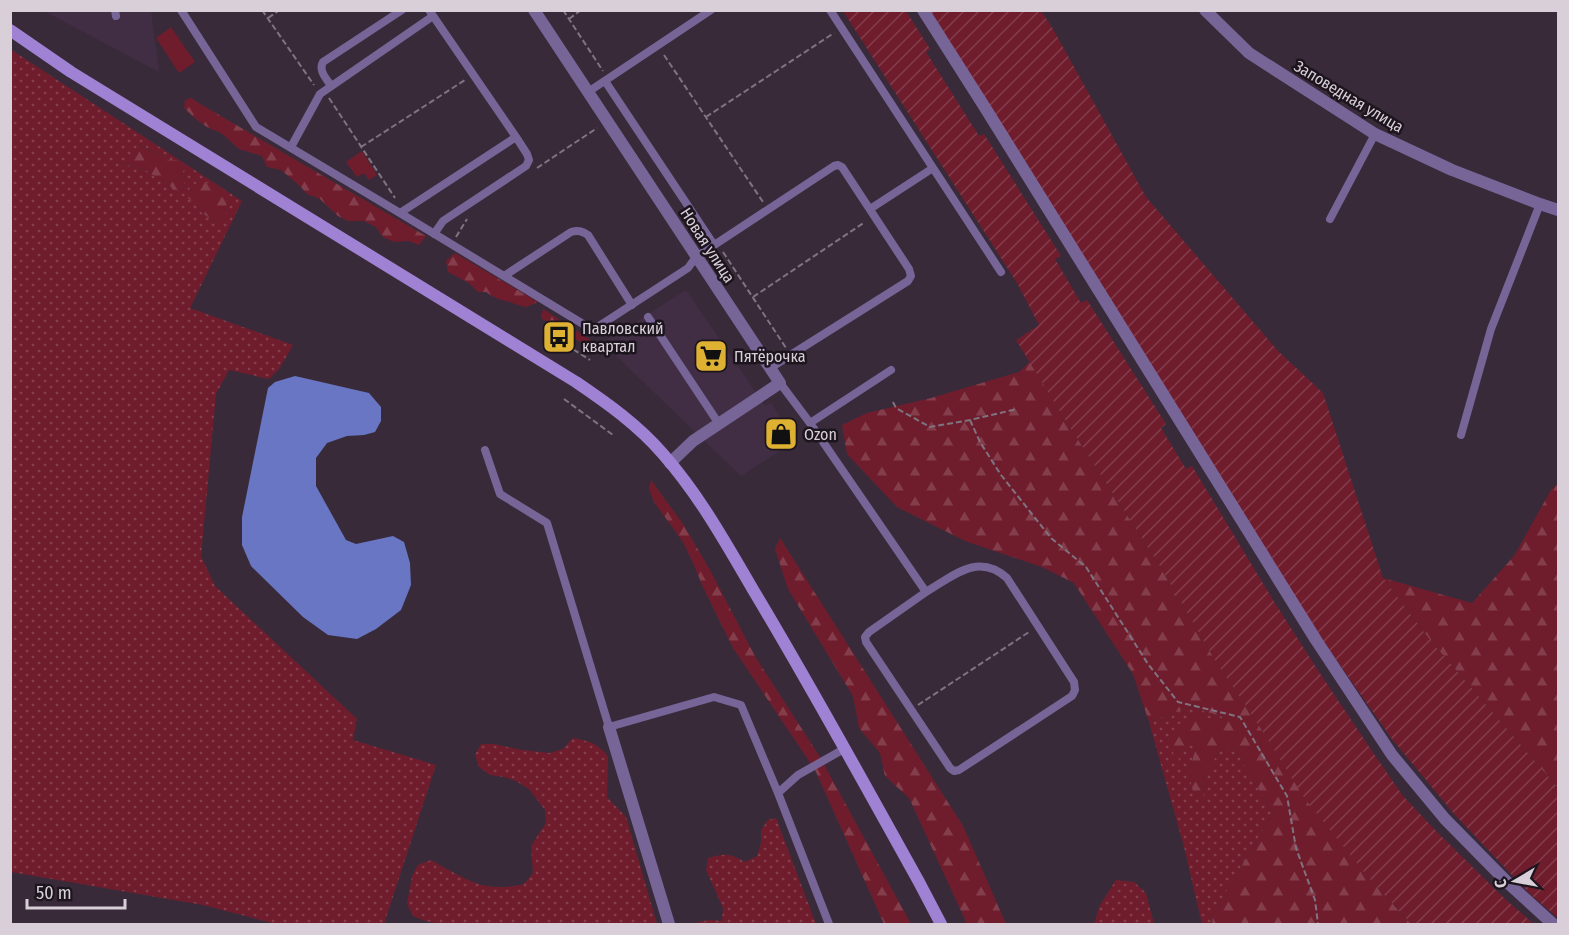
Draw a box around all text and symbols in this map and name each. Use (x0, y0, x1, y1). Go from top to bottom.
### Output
street label: Заповедная улица (1291, 56, 1407, 137)
street label: Новая улица (676, 204, 739, 286)
bus stop icon: Павловский квартал (541, 319, 577, 355)
place label: Павловский квартал (582, 319, 664, 356)
supermarket icon: Пятёрочка (693, 338, 729, 374)
place label: Пятёрочка (734, 347, 806, 366)
shop icon: Ozon (763, 416, 799, 452)
place label: Ozon (804, 425, 837, 444)
north arrow (1485, 851, 1545, 911)
scale bar (27, 872, 124, 910)
text: С (1491, 877, 1511, 889)
text: 50 m (36, 882, 72, 904)

